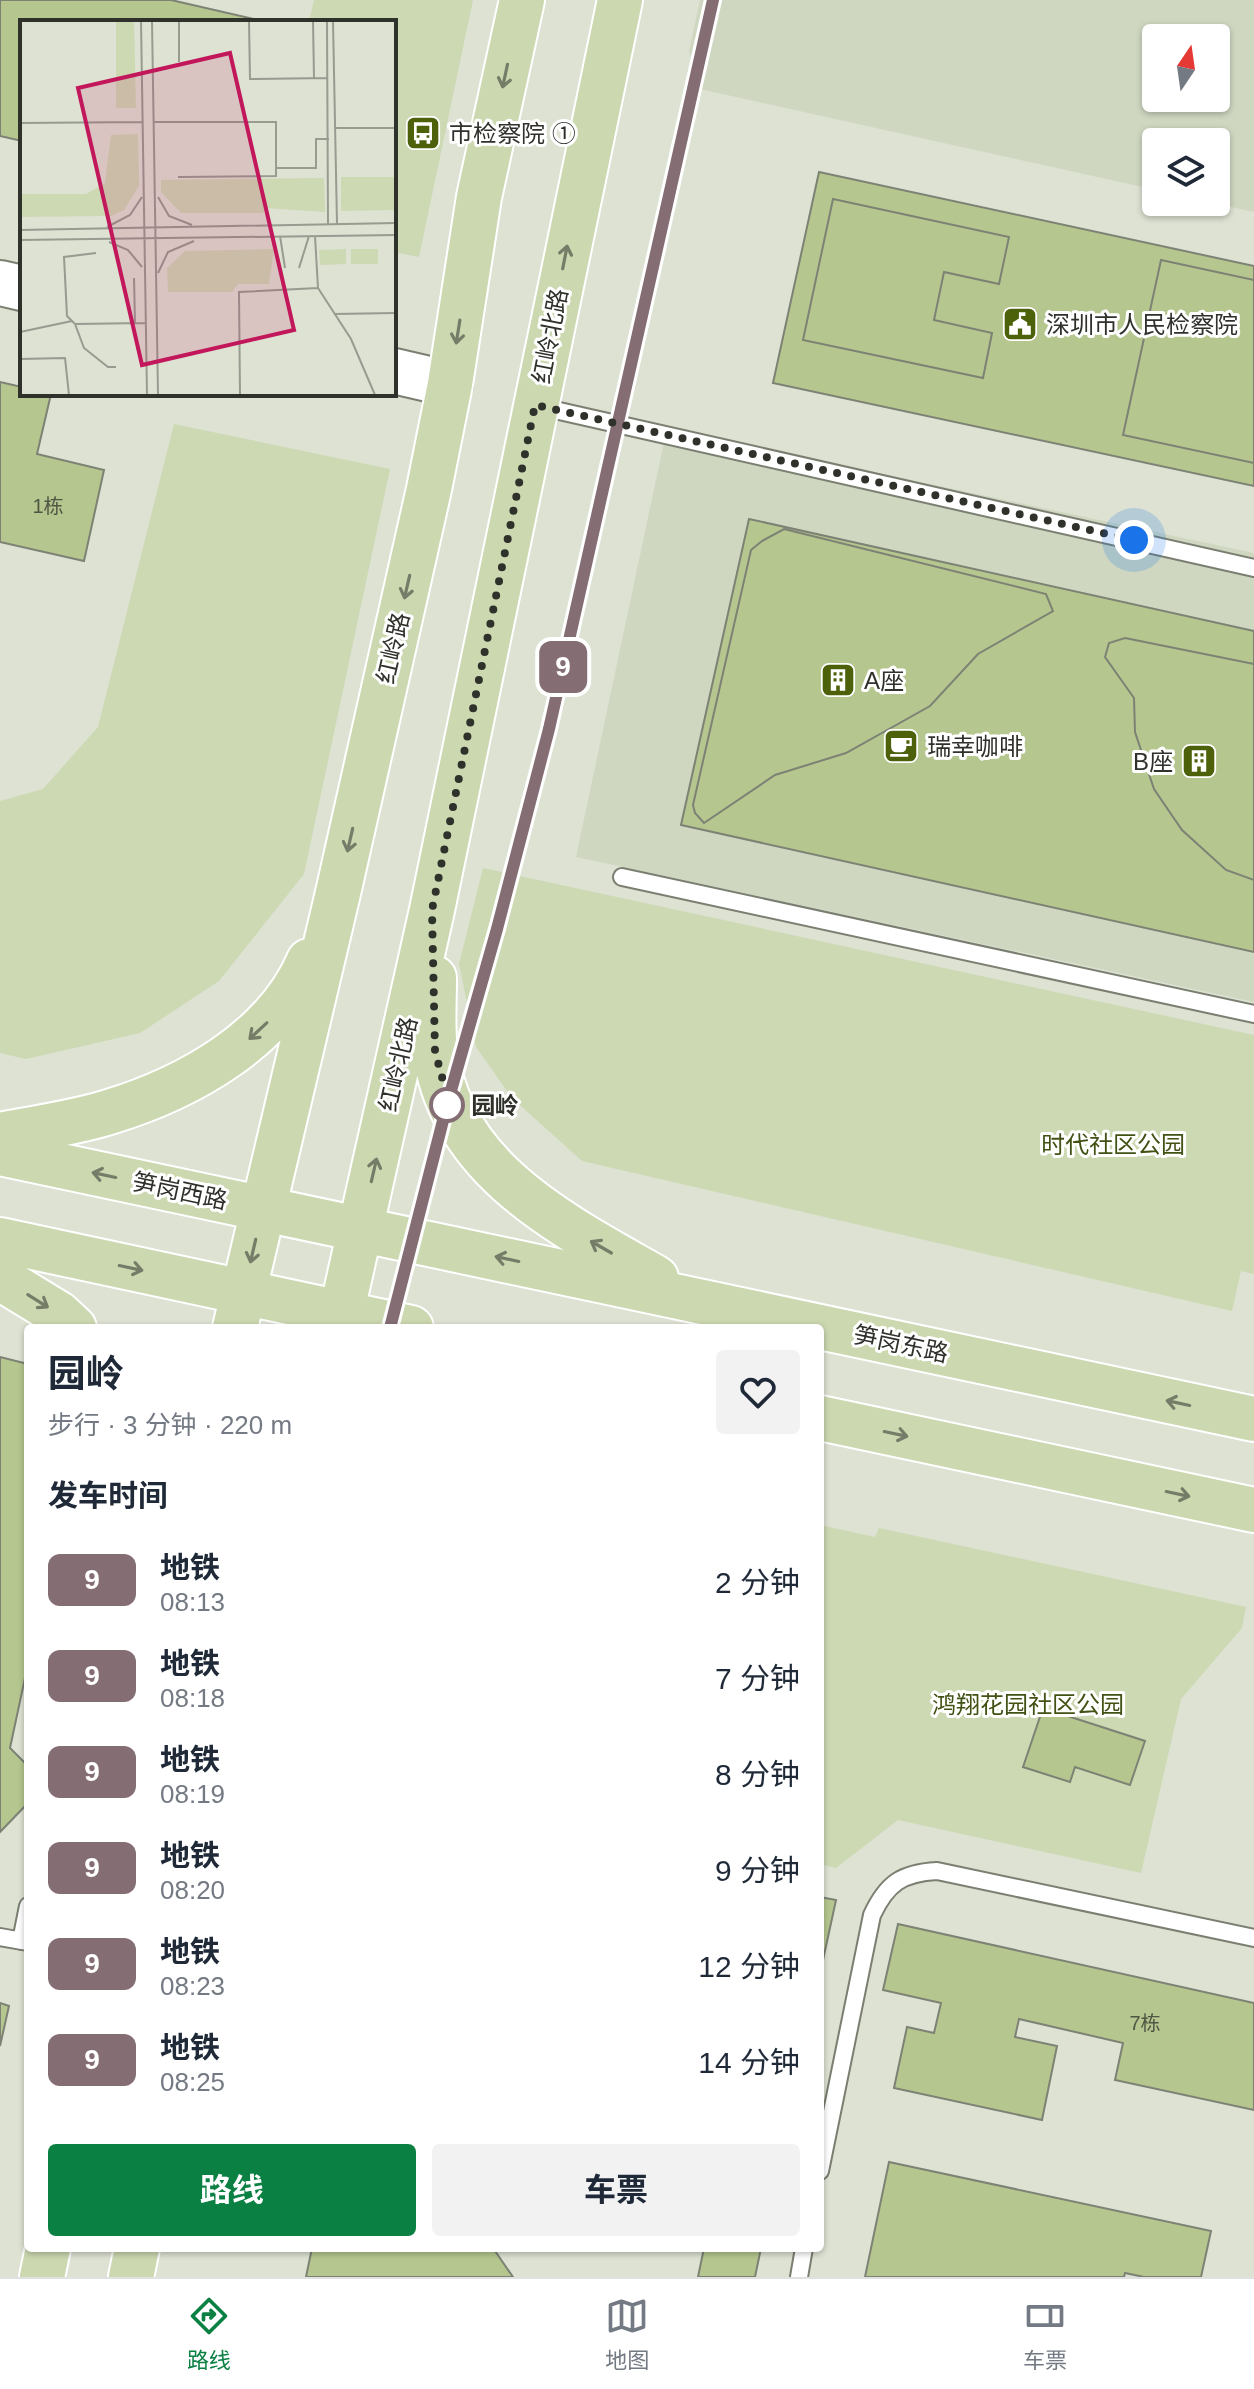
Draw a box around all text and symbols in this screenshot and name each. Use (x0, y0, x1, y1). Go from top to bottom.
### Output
inset map (20, 20, 396, 396)
north arrow (1142, 24, 1230, 112)
map controls (1142, 24, 1230, 216)
one-way arrow (497, 63, 512, 89)
bus stop icon: 市检察院 ① (404, 114, 442, 152)
place label: 市检察院 ① (449, 120, 576, 147)
button: layers (1142, 128, 1230, 216)
one-way arrow (559, 245, 574, 271)
street label: 红岭北路 (528, 286, 572, 386)
public building icon: 深圳市人民检察院 (1001, 305, 1039, 343)
place label: 深圳市人民检察院 (1046, 311, 1238, 338)
one-way arrow (449, 319, 464, 344)
house number: 1栋 (32, 495, 64, 517)
your location (1114, 520, 1154, 560)
one-way arrow (399, 573, 414, 599)
street label: 红岭路 (372, 610, 414, 686)
line badge: 9 (537, 641, 589, 693)
text: 9 (555, 651, 571, 682)
building icon: A座 (819, 661, 857, 699)
place label: A座 (864, 667, 904, 694)
cafe icon: 瑞幸咖啡 (882, 727, 920, 765)
place label: 瑞幸咖啡 (927, 733, 1023, 760)
building icon: B座 (1180, 742, 1218, 780)
place label: B座 (1133, 748, 1173, 775)
one-way arrow (342, 827, 357, 853)
street label: 红岭北路 (374, 1014, 422, 1114)
one-way arrow (248, 1022, 268, 1041)
marker: 园岭 (430, 1088, 464, 1122)
place label: 园岭 (471, 1092, 519, 1119)
park label: 时代社区公园 (1041, 1131, 1185, 1158)
one-way arrow (367, 1158, 382, 1183)
one-way arrow (92, 1167, 118, 1182)
street label: 笋岗西路 (130, 1168, 230, 1214)
one-way arrow (245, 1237, 260, 1263)
one-way arrow (590, 1239, 613, 1255)
one-way arrow (494, 1251, 520, 1266)
one-way arrow (118, 1261, 143, 1276)
one-way arrow (26, 1294, 49, 1310)
street label: 笋岗东路 (851, 1321, 951, 1367)
button: heart (716, 1350, 800, 1434)
text: 园岭 (48, 1353, 124, 1395)
one-way arrow (1165, 1395, 1191, 1410)
text: 步行 · 3 分钟 · 220 m (48, 1410, 292, 1440)
one-way arrow (883, 1427, 909, 1442)
text: 发车时间 (48, 1479, 168, 1512)
one-way arrow (1165, 1487, 1190, 1502)
text: 地铁 (160, 1551, 220, 1584)
text: 9 (84, 1564, 100, 1595)
text: 2 分钟 (715, 1566, 800, 1599)
text: 08:13 (160, 1587, 225, 1617)
text: 地铁 (160, 1647, 220, 1680)
text: 9 (84, 1660, 100, 1691)
text: 7 分钟 (715, 1662, 800, 1695)
text: 08:18 (160, 1683, 225, 1713)
park label: 鸿翔花园社区公园 (932, 1691, 1124, 1718)
text: 地铁 (160, 1743, 220, 1776)
text: 9 (84, 1756, 100, 1787)
text: 8 分钟 (715, 1758, 800, 1791)
text: 08:19 (160, 1779, 225, 1809)
text: 地铁 (160, 1839, 220, 1872)
text: 9 (84, 1852, 100, 1883)
text: 9 分钟 (715, 1854, 800, 1887)
text: 08:20 (160, 1875, 225, 1905)
text: 地铁 (160, 1935, 220, 1968)
text: 9 (84, 1948, 100, 1979)
text: 12 分钟 (698, 1950, 800, 1983)
text: 08:23 (160, 1971, 225, 2001)
house number: 7栋 (1129, 2012, 1161, 2034)
text: 地铁 (160, 2031, 220, 2064)
text: 9 (84, 2044, 100, 2075)
text: 14 分钟 (698, 2046, 800, 2079)
text: 08:25 (160, 2067, 225, 2097)
button: 路线 (48, 2144, 416, 2236)
button: 车票 (432, 2144, 800, 2236)
tab: 路线 (187, 2294, 231, 2374)
tab: 地图 (605, 2294, 649, 2374)
tab: 车票 (1023, 2294, 1067, 2374)

